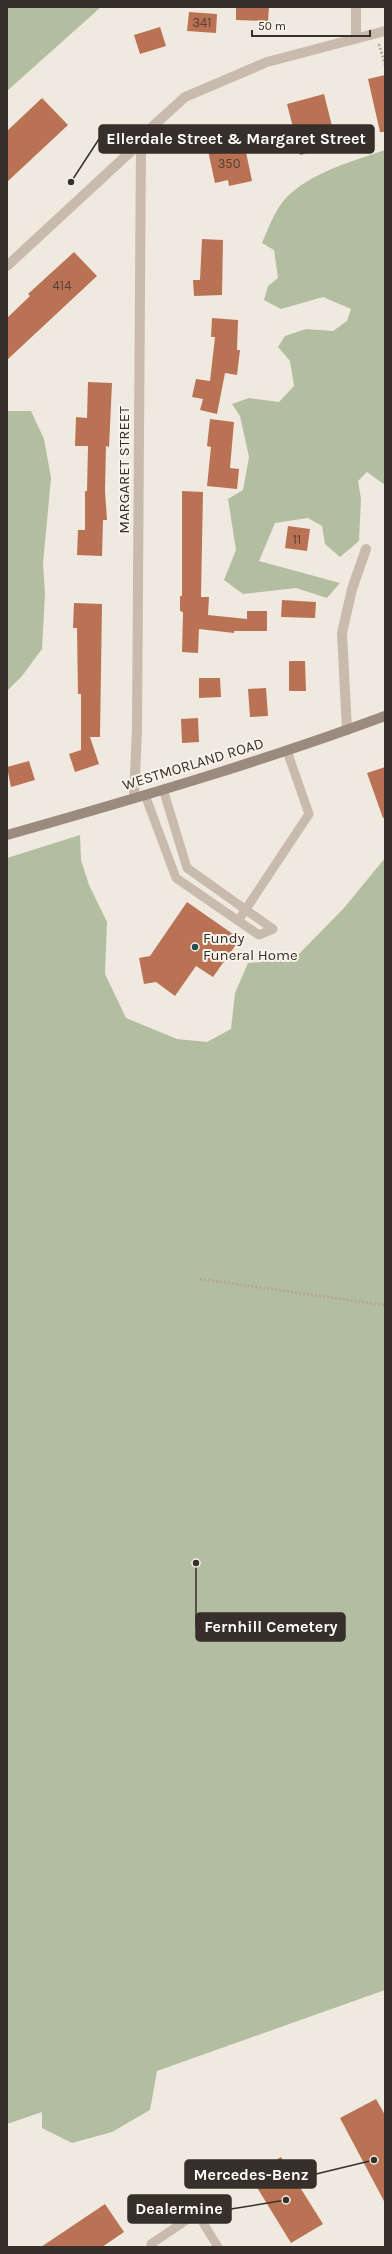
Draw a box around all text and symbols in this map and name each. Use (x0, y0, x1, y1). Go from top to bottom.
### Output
scale bar (252, 12, 370, 38)
house number: 341 (192, 15, 212, 30)
text: 50 m (258, 19, 286, 33)
callout: Ellerdale Street & Margaret Street (99, 125, 374, 153)
text: Ellerdale Street & Margaret Street (106, 129, 366, 148)
house number: 350 (218, 156, 241, 171)
house number: 414 (53, 278, 71, 293)
street label: MARGARET STREET (115, 406, 133, 534)
house number: 11 (293, 532, 301, 547)
street label: WESTMORLAND ROAD (120, 734, 266, 794)
place label: Fundy Funeral Home (203, 929, 298, 964)
marker: Fundy Funeral Home (190, 942, 200, 952)
callout: Fernhill Cemetery (196, 1613, 345, 1641)
text: Fernhill Cemetery (204, 1617, 338, 1636)
callout: Mercedes-Benz (185, 2160, 316, 2188)
text: Mercedes-Benz (193, 2165, 309, 2184)
callout: Dealermine (128, 2195, 231, 2223)
text: Dealermine (135, 2199, 223, 2218)

